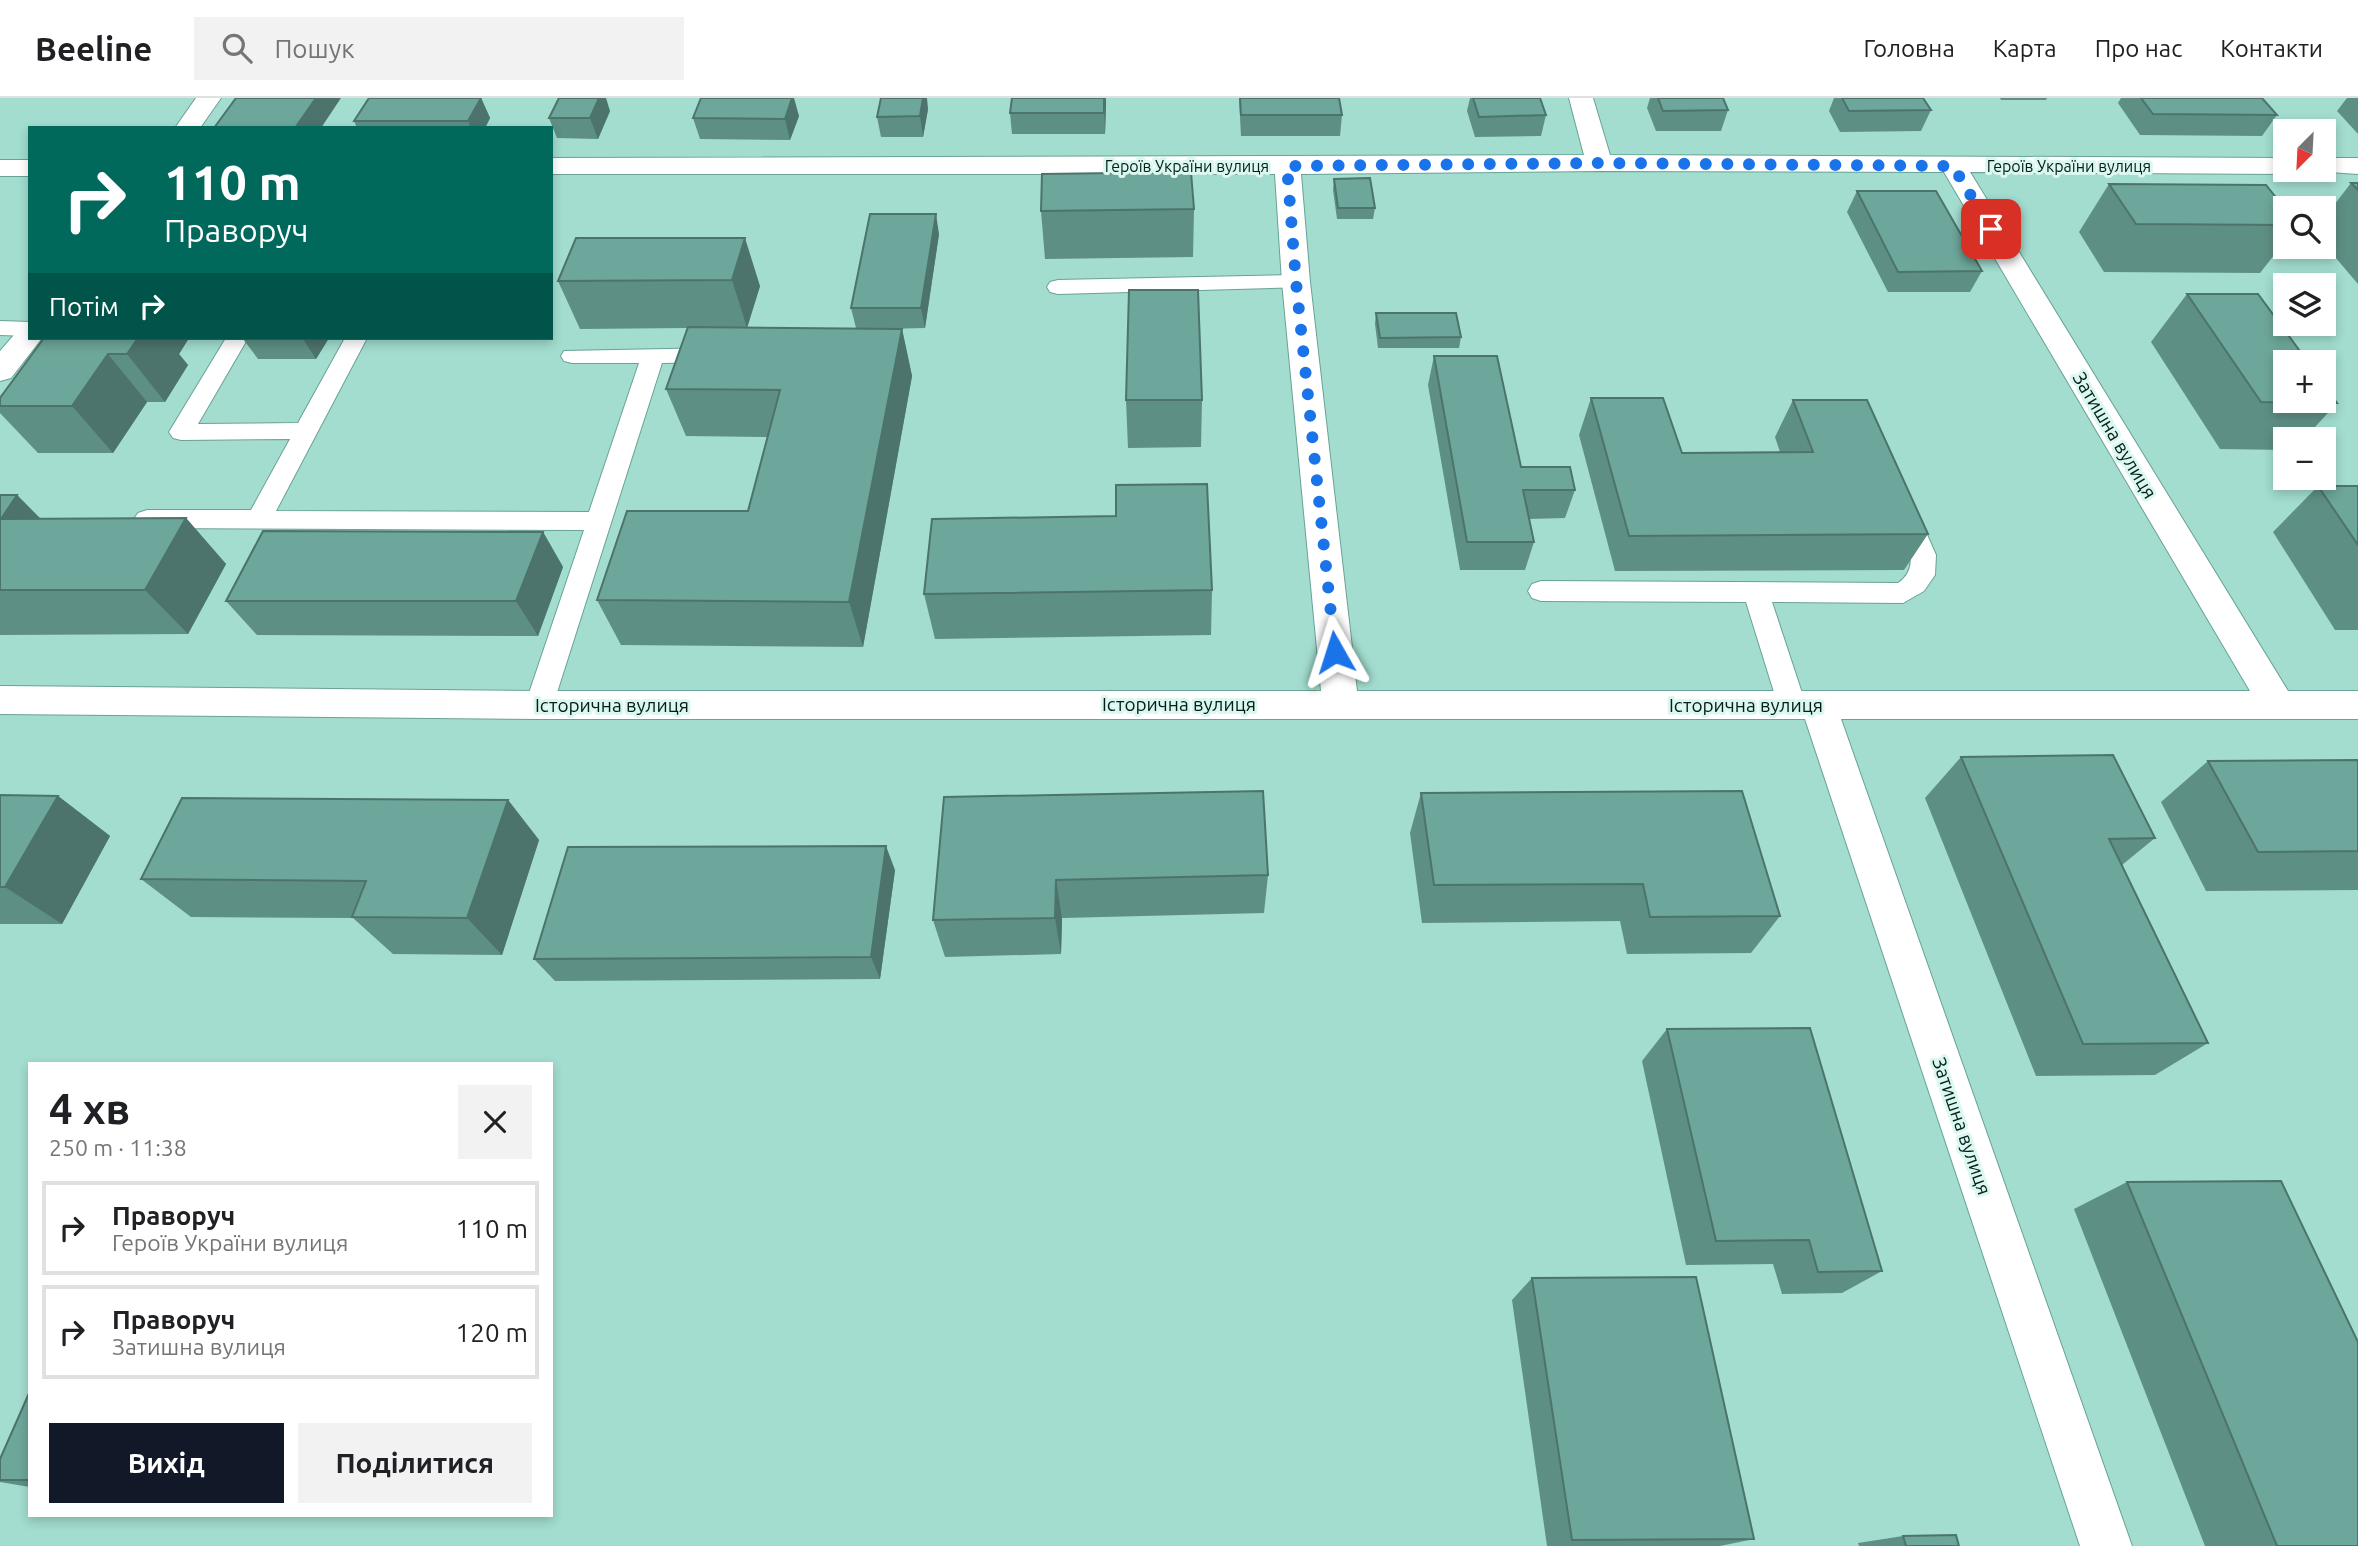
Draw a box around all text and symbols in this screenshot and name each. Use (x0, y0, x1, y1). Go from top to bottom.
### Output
search box (194, 17, 684, 80)
icon: search (218, 29, 256, 67)
text: Beeline (35, 30, 152, 67)
text: Пошук (274, 34, 355, 63)
text: Головна (1863, 35, 1955, 62)
text: Карта (1993, 35, 2057, 62)
text: Про нас (2095, 35, 2182, 62)
text: Контакти (2220, 35, 2323, 62)
north arrow (2273, 119, 2336, 182)
map controls (2273, 119, 2336, 490)
icon: right (49, 154, 140, 245)
text: 110 m (164, 154, 301, 209)
street label: Героїв України вулиця (1105, 157, 1269, 175)
street label: Героїв України вулиця (1987, 157, 2151, 175)
button: search (2273, 196, 2336, 259)
pin (1961, 199, 2021, 259)
icon: arrive (1972, 210, 2010, 248)
text: Праворуч (164, 212, 309, 248)
button: layers (2273, 273, 2336, 336)
icon: right (133, 287, 171, 325)
text: Потім (49, 292, 119, 321)
button: + (2273, 350, 2336, 413)
street label: Затишна вулиця (2069, 368, 2161, 502)
button: − (2273, 427, 2336, 490)
position arrow (1298, 615, 1372, 689)
street label: Історична вулиця (1102, 693, 1256, 715)
street label: Історична вулиця (535, 694, 689, 716)
street label: Історична вулиця (1669, 694, 1823, 716)
street label: Затишна вулиця (1928, 1054, 1996, 1198)
text: 4 хв (49, 1085, 130, 1132)
button: close (458, 1085, 532, 1159)
text: 250 m · 11:38 (49, 1135, 187, 1160)
text: Праворуч (112, 1201, 235, 1230)
icon: right (53, 1209, 91, 1247)
text: 110 m (456, 1214, 528, 1243)
text: Героїв України вулиця (112, 1230, 348, 1255)
text: Праворуч (112, 1305, 235, 1334)
icon: right (53, 1313, 91, 1351)
text: 120 m (456, 1318, 528, 1347)
text: Затишна вулиця (112, 1334, 286, 1359)
button: Вихід (49, 1423, 284, 1503)
button: Поділитися (298, 1423, 532, 1503)

